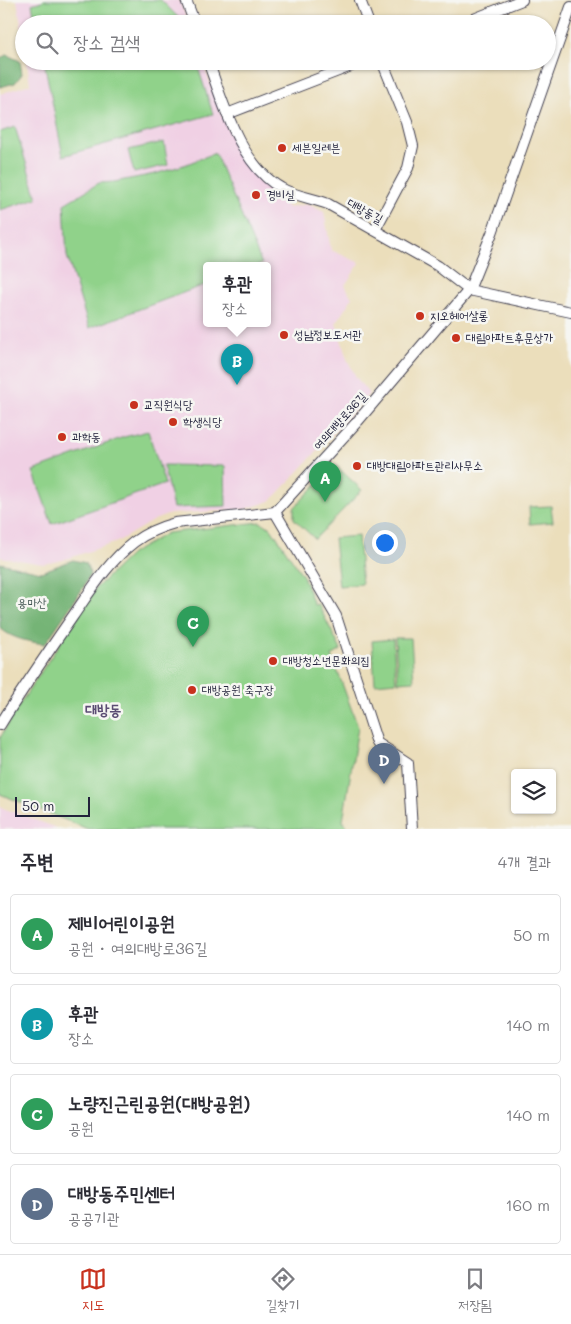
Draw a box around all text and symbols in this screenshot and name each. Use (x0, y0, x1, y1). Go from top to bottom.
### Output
search box (15, 15, 556, 70)
icon: search (33, 29, 61, 57)
text: 장소 검색 (73, 29, 140, 54)
place label: 세븐일레븐 (292, 139, 340, 155)
marker: 세븐일레븐 (276, 142, 288, 154)
place label: 경비실 (266, 186, 295, 202)
marker: 경비실 (250, 189, 262, 201)
street label: 대방동길 (345, 194, 387, 227)
popup (203, 262, 271, 327)
text: 후관 (222, 270, 252, 295)
text: 장소 (222, 297, 247, 318)
place label: 지오헤어살롱 (430, 307, 488, 323)
marker: 지오헤어살롱 (414, 310, 426, 322)
place label: 성남정보도서관 (294, 326, 362, 342)
marker: 성남정보도서관 (278, 329, 290, 341)
place label: 대림아파트후문상가 (466, 329, 553, 345)
marker: 대림아파트후문상가 (450, 332, 462, 344)
pin: B (221, 344, 253, 385)
street label: 여의대방로36길 (309, 388, 370, 453)
place label: 교직원식당 (144, 396, 193, 412)
marker: 교직원식당 (128, 399, 140, 411)
place label: 학생식당 (183, 413, 222, 429)
marker: 학생식당 (167, 416, 179, 428)
place label: 과학동 (72, 428, 101, 444)
marker: 과학동 (56, 431, 68, 443)
place label: 대방대림아파트관리사무소 (367, 457, 483, 473)
marker: 대방대림아파트관리사무소 (351, 460, 363, 472)
pin: A (309, 461, 341, 502)
your location (372, 530, 398, 556)
park label: 용마산 (18, 594, 47, 610)
pin: C (177, 606, 209, 647)
place label: 대방청소년문화의집 (283, 652, 370, 668)
marker: 대방청소년문화의집 (267, 655, 279, 667)
place label: 대방공원 축구장 (202, 681, 274, 697)
marker: 대방공원 축구장 (186, 684, 198, 696)
district label: 대방동 (85, 699, 121, 719)
pin: D (368, 743, 400, 784)
map controls (511, 769, 556, 814)
button: layers (511, 769, 556, 814)
scale bar (15, 794, 90, 817)
text: 50 m (22, 796, 54, 815)
text: 주변 (20, 847, 54, 874)
text: 4개 결과 (498, 851, 551, 872)
text: 제비어린이공원 (68, 910, 175, 935)
text: A (31, 924, 43, 945)
text: 50 m (513, 924, 550, 945)
text: 공원 · 여의대방로36길 (68, 937, 207, 958)
text: 후관 (68, 1000, 99, 1025)
text: B (32, 1014, 42, 1035)
text: 140 m (506, 1014, 550, 1035)
text: 장소 (68, 1027, 94, 1048)
text: 노량진근린공원(대방공원) (68, 1090, 251, 1115)
text: C (31, 1104, 43, 1125)
text: 140 m (506, 1104, 550, 1125)
text: 공원 (68, 1117, 94, 1138)
text: 대방동주민센터 (68, 1180, 175, 1205)
text: D (31, 1194, 43, 1215)
text: 160 m (505, 1194, 550, 1215)
text: 공공기관 (68, 1207, 120, 1228)
tab: 지도 (79, 1265, 107, 1315)
tab: 길찾기 (266, 1265, 300, 1315)
tab: 저장됨 (458, 1265, 492, 1315)

